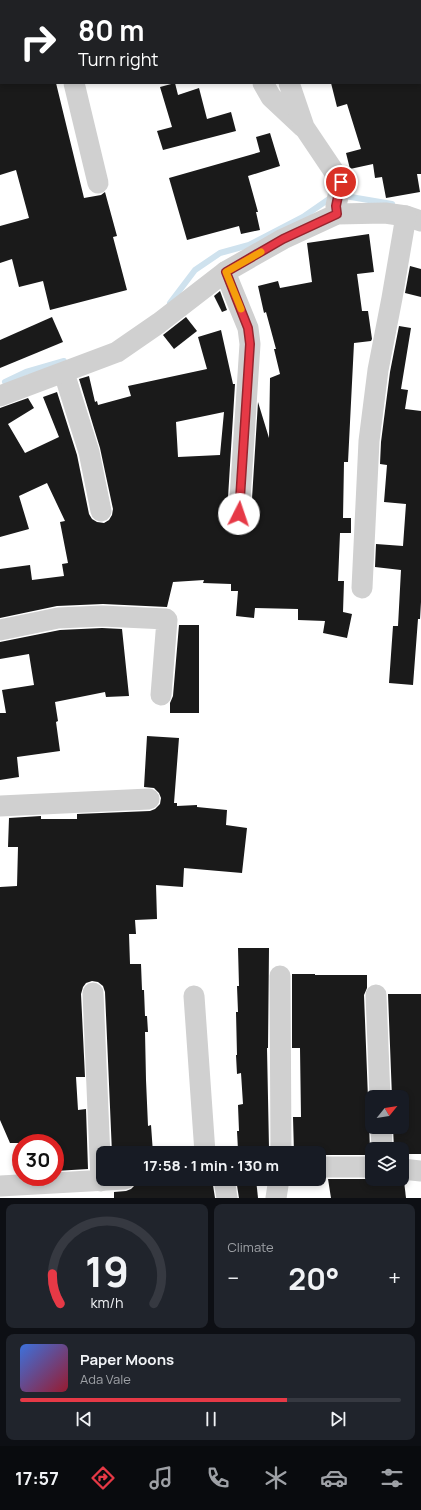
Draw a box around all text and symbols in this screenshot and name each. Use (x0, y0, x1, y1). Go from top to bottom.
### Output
text: 80 m (78, 11, 144, 49)
icon: right (12, 16, 64, 68)
text: Turn right (78, 47, 159, 71)
pin (324, 165, 358, 199)
icon: arrive (330, 171, 352, 193)
position arrow (218, 493, 260, 535)
north arrow (365, 1090, 409, 1134)
map controls (365, 1090, 409, 1186)
speed limit sign: 30 (12, 1134, 64, 1186)
button: layers (365, 1142, 409, 1186)
text: 17:58 · 1 min · 130 m (143, 1155, 279, 1176)
text: Climate (228, 1238, 274, 1256)
text: 19 (85, 1243, 129, 1299)
text: 20° (288, 1258, 339, 1299)
text: − (228, 1263, 239, 1293)
text: + (388, 1263, 401, 1293)
text: km/h (90, 1293, 123, 1312)
text: Paper Moons (80, 1349, 174, 1370)
text: Ada Vale (80, 1370, 131, 1388)
icon: previous (73, 1408, 95, 1430)
icon: pause (200, 1408, 222, 1430)
icon: next (327, 1408, 349, 1430)
icon: directions (89, 1464, 117, 1492)
icon: music (147, 1464, 175, 1492)
icon: phone (204, 1464, 232, 1492)
icon: climate (262, 1464, 290, 1492)
icon: car (320, 1464, 348, 1492)
icon: filters (378, 1464, 406, 1492)
text: 17:57 (15, 1466, 59, 1490)

